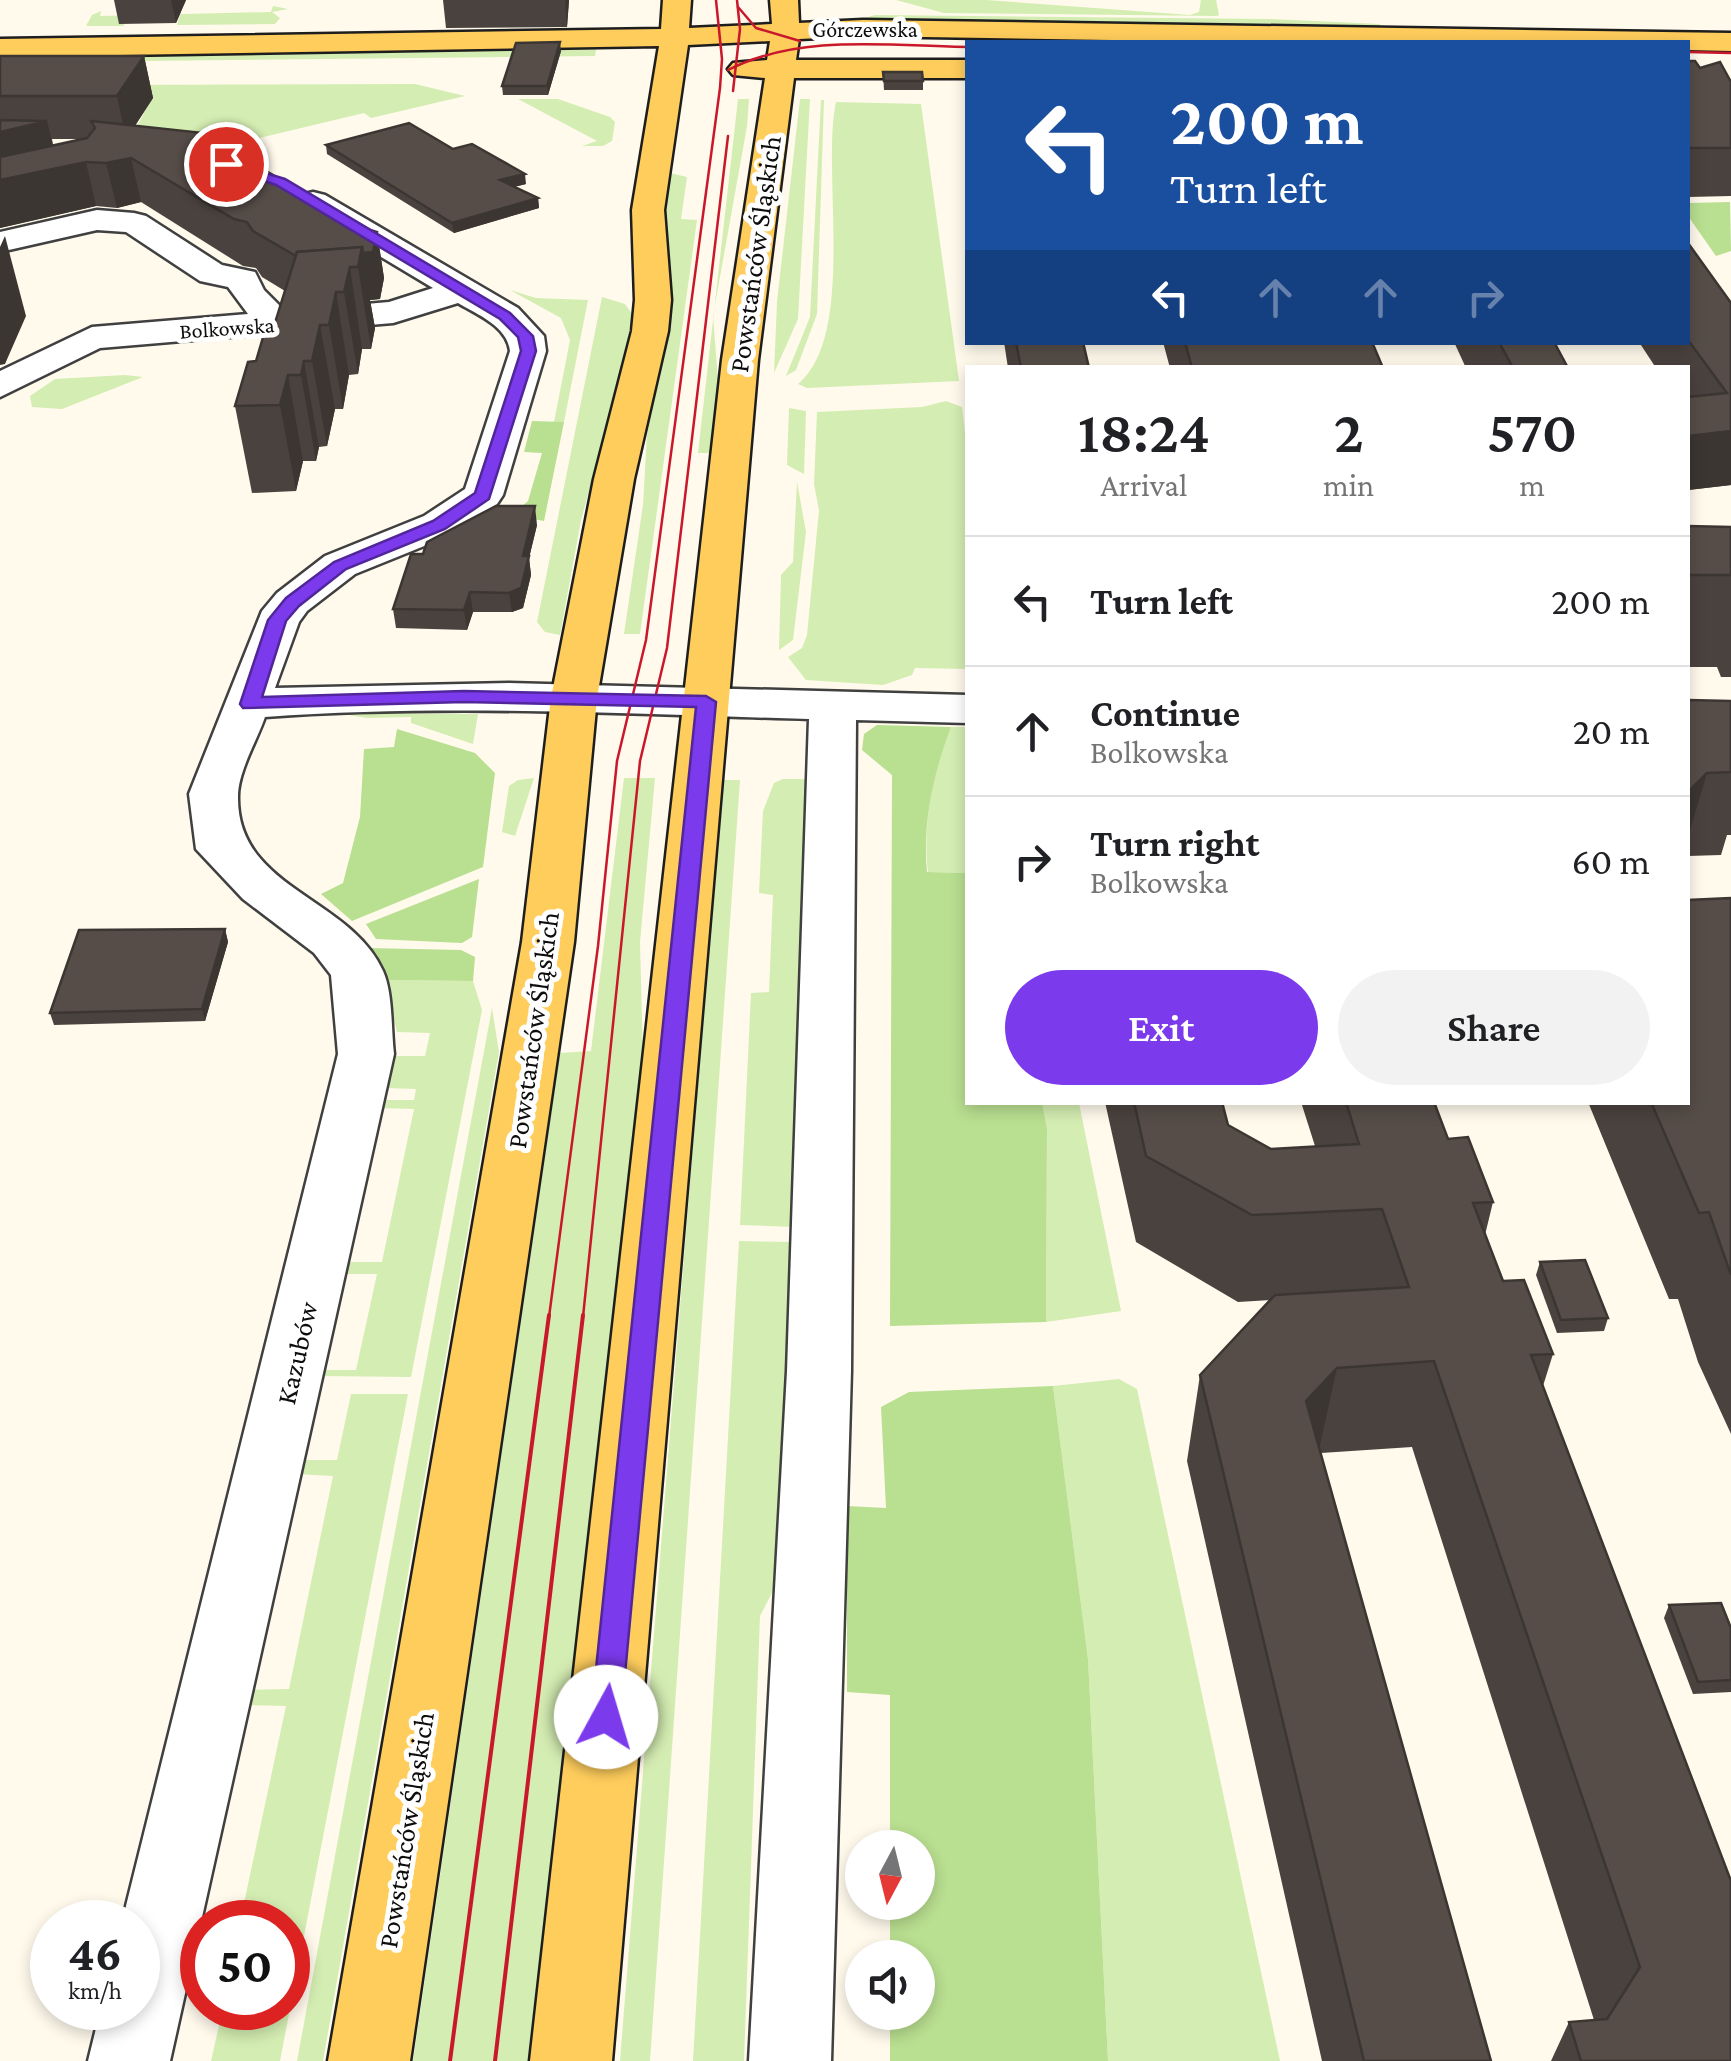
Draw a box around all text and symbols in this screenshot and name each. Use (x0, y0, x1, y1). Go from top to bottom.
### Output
street label: Górczewska (812, 17, 918, 42)
icon: left (1005, 80, 1135, 210)
text: 200 m (1170, 81, 1363, 159)
pin (184, 122, 269, 207)
street label: Powstańców Śląskich (723, 134, 787, 374)
icon: arrive (199, 137, 254, 192)
text: Turn left (1170, 163, 1327, 213)
icon: left (1143, 270, 1198, 325)
icon: ahead (1248, 270, 1303, 325)
icon: ahead (1353, 270, 1408, 325)
icon: right (1458, 270, 1513, 325)
street label: Bolkowska (179, 312, 275, 344)
text: 18:24 (1078, 398, 1210, 465)
text: 2 (1334, 398, 1363, 465)
text: 570 (1487, 398, 1577, 465)
text: Arrival (1100, 467, 1187, 503)
text: min (1323, 467, 1374, 503)
text: m (1519, 467, 1545, 503)
icon: left (1005, 574, 1060, 629)
text: Turn left (1090, 580, 1233, 622)
text: 200 m (1551, 580, 1650, 622)
text: Continue (1090, 692, 1240, 734)
icon: ahead (1005, 704, 1060, 759)
text: 20 m (1573, 710, 1650, 752)
text: Bolkowska (1090, 734, 1228, 770)
text: Turn right (1090, 822, 1259, 864)
icon: right (1005, 834, 1060, 889)
text: 60 m (1572, 840, 1650, 882)
text: Bolkowska (1090, 864, 1228, 900)
street label: Powstańców Śląskich (501, 910, 565, 1150)
button: Exit (1005, 970, 1318, 1085)
button: Share (1338, 970, 1650, 1085)
street label: Kazubów (270, 1298, 324, 1407)
position arrow (554, 1665, 658, 1769)
street label: Powstańców Śląskich (372, 1710, 440, 1950)
north arrow (845, 1830, 935, 1920)
map controls (845, 1830, 935, 2030)
speed limit sign: 50 (180, 1900, 310, 2030)
text: 46 (68, 1925, 122, 1981)
button: sound (845, 1940, 935, 2030)
text: km/h (68, 1977, 122, 2004)

